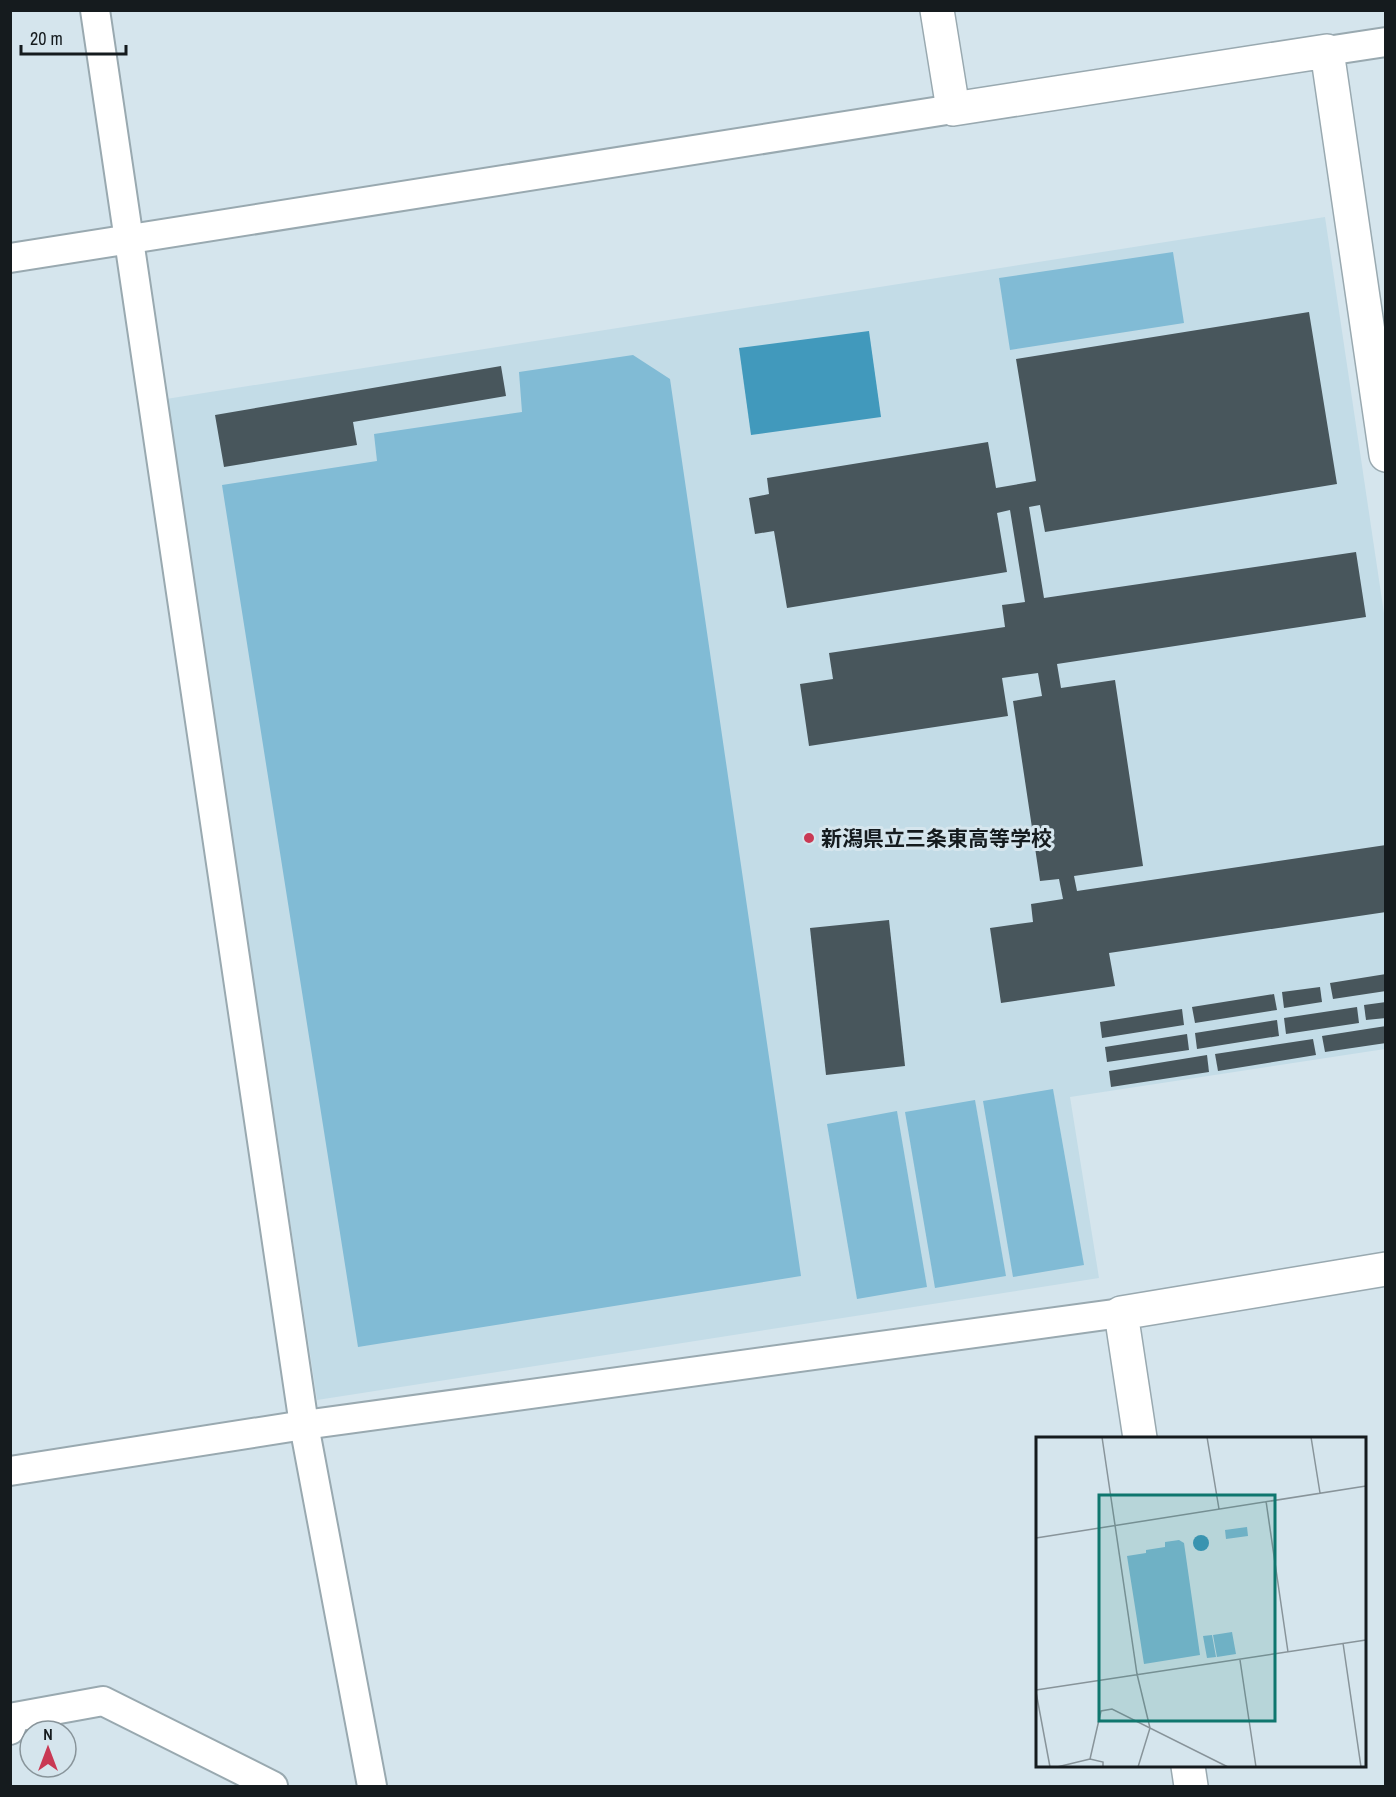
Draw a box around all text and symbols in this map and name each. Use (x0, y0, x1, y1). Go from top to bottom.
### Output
scale bar (21, 18, 126, 56)
text: 20 m (30, 26, 63, 51)
place label: 新潟県立三条東高等学校 (821, 824, 1052, 853)
marker: 新潟県立三条東高等学校 (802, 831, 816, 845)
inset map (1036, 1437, 1366, 1767)
north arrow (18, 1719, 78, 1779)
text: N (43, 1723, 53, 1745)

